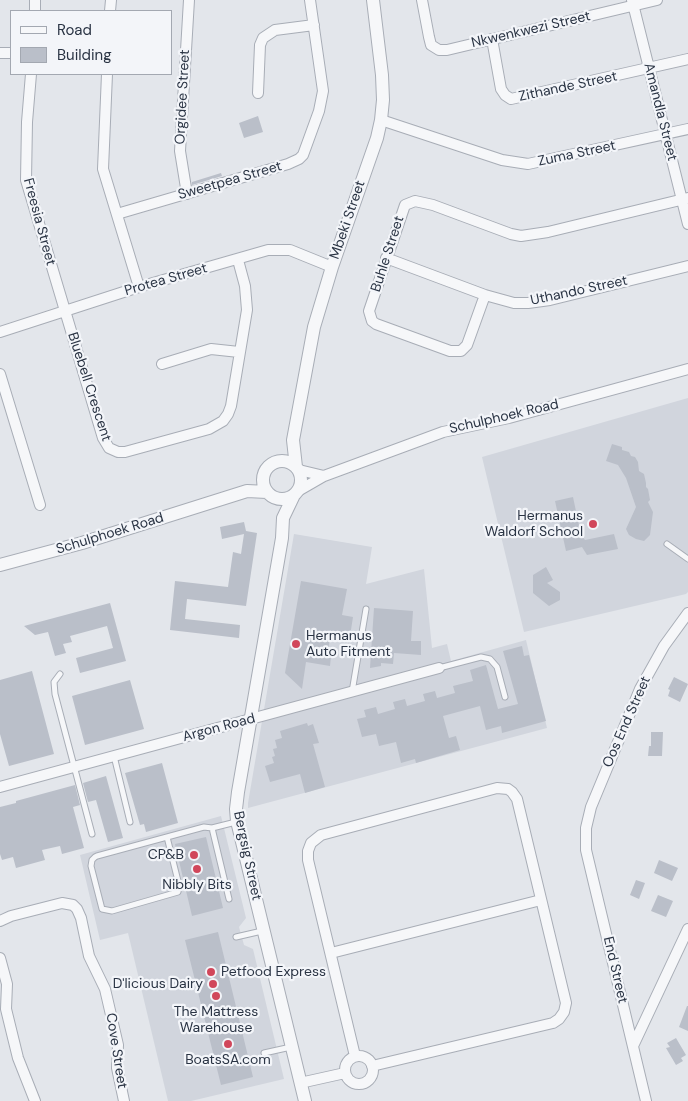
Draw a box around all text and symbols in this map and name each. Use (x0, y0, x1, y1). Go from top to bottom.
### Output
street label: Nkwenkwezi Street (470, 8, 592, 52)
legend (10, 10, 172, 75)
text: Road (57, 20, 92, 40)
text: Building (57, 45, 112, 65)
street label: Orgidee Street (172, 49, 194, 145)
street label: Amandla Street (640, 61, 680, 163)
street label: Zithande Street (517, 68, 619, 106)
street label: Zuma Street (537, 138, 617, 170)
street label: Sweetpea Street (176, 158, 284, 204)
street label: Freesia Street (19, 176, 59, 268)
street label: Mbeki Street (327, 178, 369, 262)
street label: Buhle Street (368, 214, 408, 294)
street label: Protea Street (123, 260, 209, 300)
street label: Uthando Street (529, 273, 629, 309)
street label: Bluebell Crescent (63, 330, 115, 444)
street label: Schulphoek Road (448, 396, 560, 438)
place label: Hermanus Waldorf School (485, 508, 583, 540)
street label: Schulphoek Road (54, 510, 166, 558)
marker: Hermanus Waldorf School (587, 518, 599, 530)
place label: Hermanus Auto Fitment (306, 628, 391, 660)
marker: Hermanus Auto Fitment (290, 638, 302, 650)
street label: Oos End Street (599, 674, 655, 770)
street label: Argon Road (181, 710, 257, 746)
street label: Bergsig Street (229, 810, 265, 902)
place label: CP&B (148, 847, 184, 863)
marker: CP&B (188, 849, 200, 861)
marker: Nibbly Bits (191, 863, 203, 875)
place label: Nibbly Bits (162, 877, 232, 893)
street label: End Street (599, 935, 631, 1005)
place label: Petfood Express (221, 964, 326, 980)
marker: Petfood Express (205, 966, 217, 978)
place label: D'licious Dairy (113, 976, 203, 992)
marker: D'licious Dairy (207, 978, 219, 990)
marker: The Mattress Warehouse (210, 990, 222, 1002)
place label: The Mattress Warehouse (174, 1004, 258, 1036)
street label: Cove Street (102, 1012, 130, 1090)
marker: BoatsSA.com (222, 1038, 234, 1050)
place label: BoatsSA.com (185, 1052, 271, 1068)

